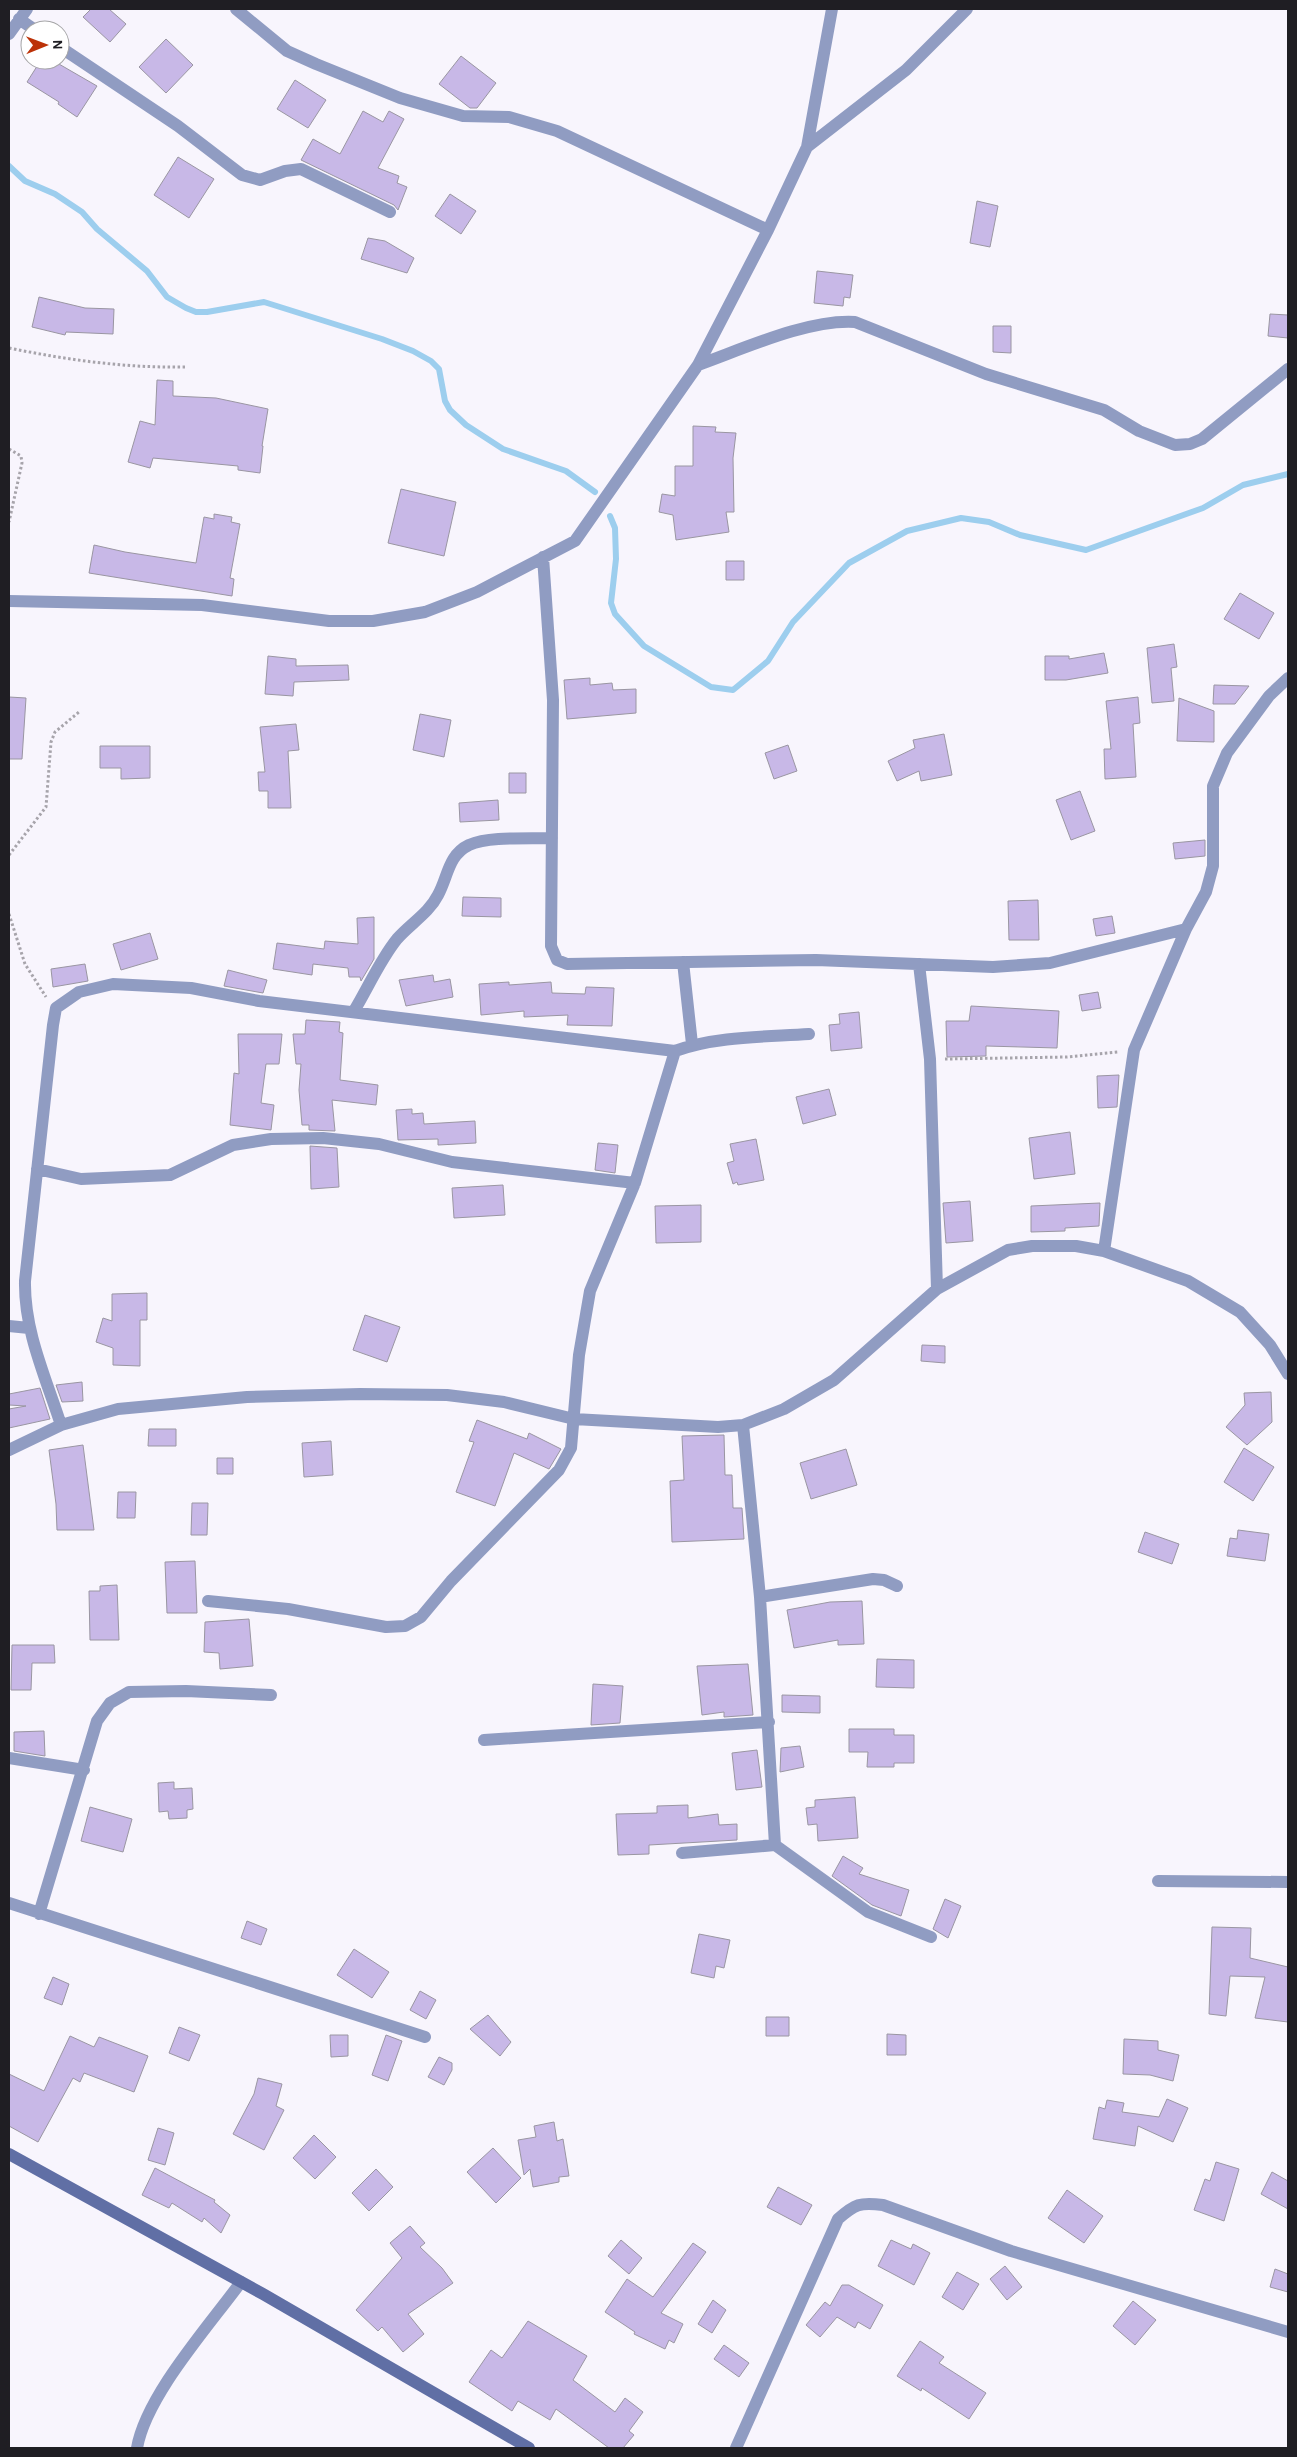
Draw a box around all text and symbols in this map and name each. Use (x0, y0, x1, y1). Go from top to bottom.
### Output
north arrow (20, 20, 70, 70)
text: N (49, 40, 66, 50)

